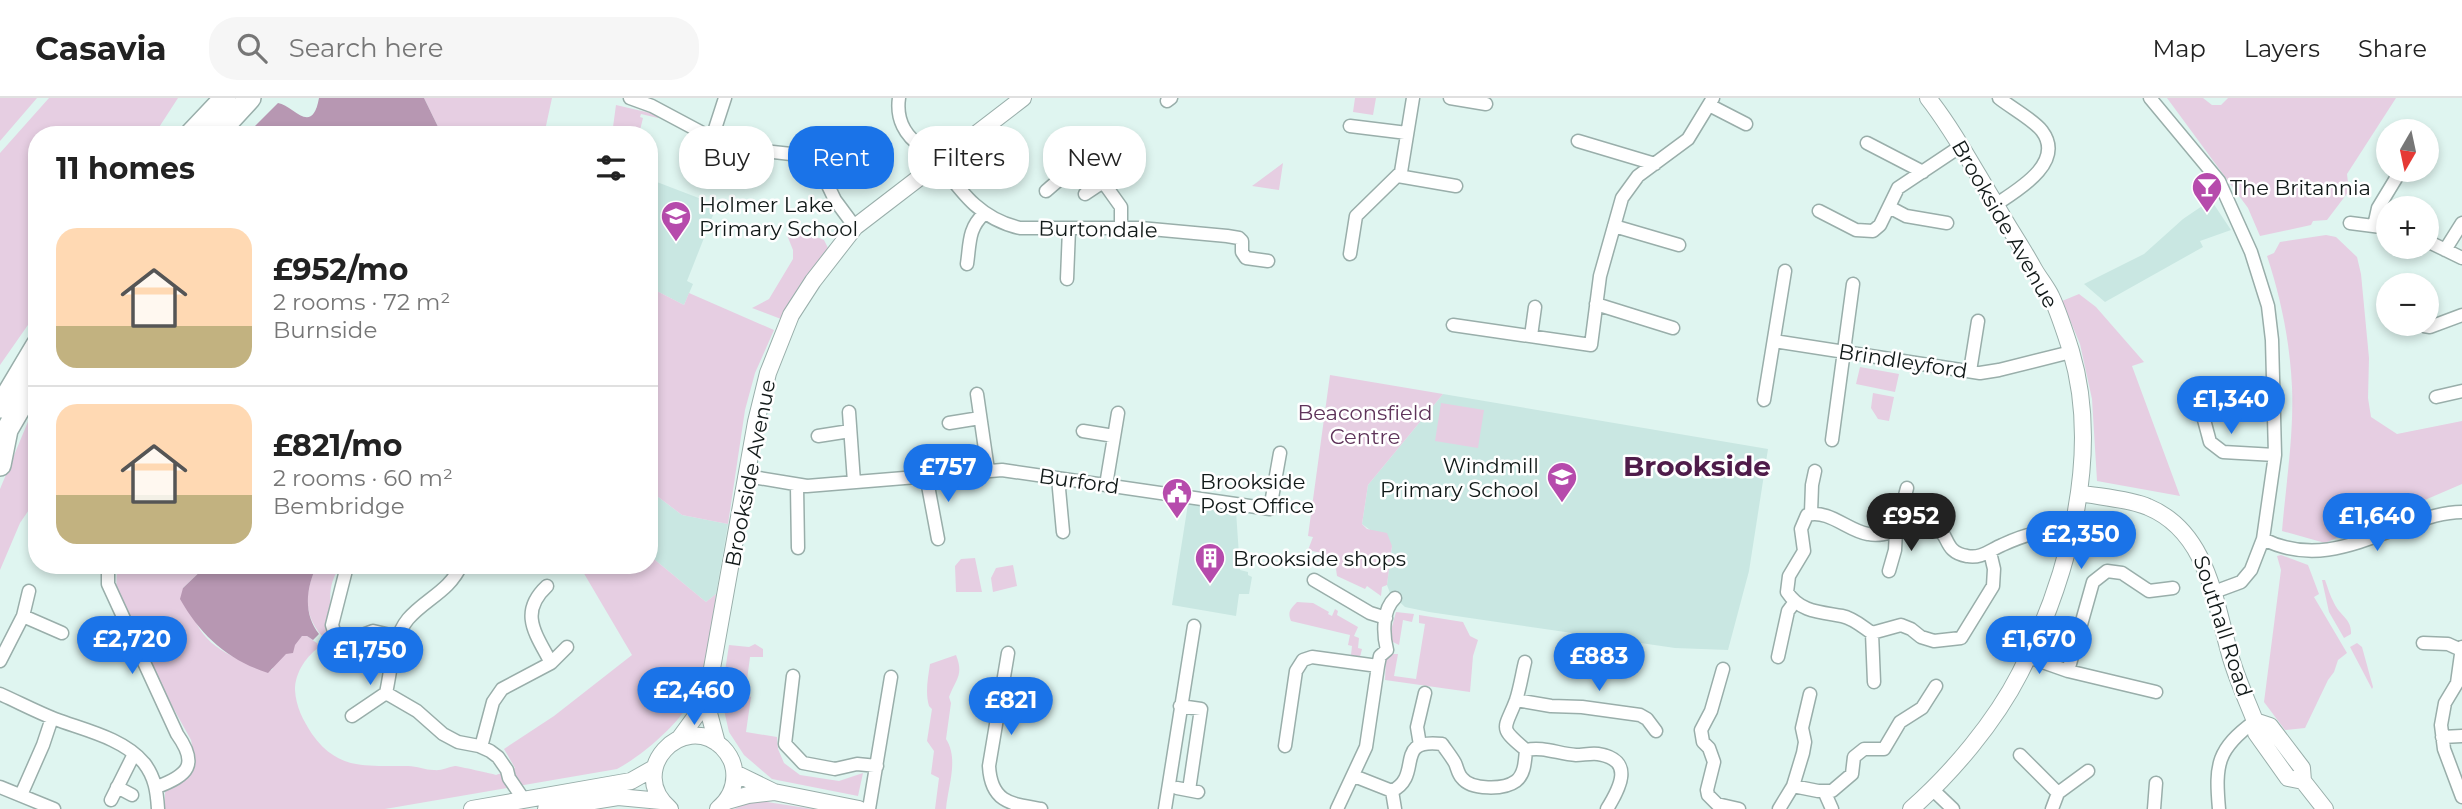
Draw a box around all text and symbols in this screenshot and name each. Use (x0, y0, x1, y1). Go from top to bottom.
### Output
search box (209, 17, 699, 80)
text: Casavia (35, 28, 167, 68)
icon: search (233, 29, 271, 67)
text: Search here (289, 32, 443, 64)
text: Map (2152, 34, 2206, 63)
text: Layers (2244, 34, 2320, 63)
text: Share (2358, 34, 2427, 63)
north arrow (2376, 119, 2440, 182)
map controls (2376, 119, 2439, 336)
chip: Buy (679, 126, 774, 189)
chip: Rent (788, 126, 894, 189)
chip: Filters (908, 126, 1029, 189)
chip: New (1043, 126, 1146, 189)
street label: Brookside Avenue (1947, 135, 2063, 313)
icon: filters (592, 149, 630, 187)
text: 11 homes (56, 150, 195, 187)
bar icon: The Britannia (2190, 170, 2224, 214)
place label: The Britannia (2230, 175, 2371, 200)
place label: Holmer Lake Primary School (699, 192, 858, 241)
button: + (2376, 196, 2439, 259)
school or university icon: Holmer Lake Primary School (659, 199, 693, 243)
street label: Burtondale (1038, 215, 1158, 243)
text: £952/mo (273, 251, 408, 288)
icon: home (112, 256, 196, 340)
button: − (2376, 273, 2439, 336)
text: 2 rooms · 72 m² (273, 288, 450, 316)
text: Burnside (273, 316, 377, 344)
street label: Brindleyford (1837, 338, 1969, 384)
pin: £1,340 (2174, 376, 2288, 436)
street label: Brookside Avenue (720, 377, 780, 569)
text: £1,340 (2193, 385, 2269, 413)
park label: Beaconsfield Centre (1297, 400, 1433, 449)
text: £821/mo (273, 427, 402, 464)
icon: home (112, 432, 196, 516)
pin: £757 (907, 444, 989, 504)
district label: Brookside (1623, 449, 1771, 483)
text: £757 (920, 453, 977, 481)
place label: Windmill Primary School (1380, 453, 1539, 502)
school or university icon: Windmill Primary School (1545, 460, 1579, 504)
street label: Burford (1037, 463, 1121, 499)
text: 2 rooms · 60 m² (273, 464, 453, 492)
place label: Brookside Post Office (1200, 469, 1314, 518)
public building icon: Brookside Post Office (1160, 476, 1194, 520)
text: Bembridge (273, 492, 405, 520)
pin: £952 (1870, 494, 1952, 553)
pin: £1,640 (2320, 494, 2434, 553)
text: £952 (1883, 502, 1939, 530)
text: £1,640 (2339, 502, 2415, 530)
pin: £2,350 (2024, 512, 2138, 571)
text: £2,350 (2042, 520, 2120, 548)
building icon: Brookside shops (1193, 541, 1227, 585)
place label: Brookside shops (1233, 546, 1406, 571)
street label: Southall Road (2188, 552, 2258, 700)
pin: £2,720 (75, 616, 189, 676)
pin: £1,670 (1982, 616, 2096, 676)
text: £2,720 (93, 625, 171, 653)
text: £1,670 (2002, 625, 2076, 653)
pin: £1,750 (313, 628, 427, 687)
pin: £883 (1558, 634, 1640, 693)
text: £1,750 (333, 636, 407, 664)
text: £883 (1570, 642, 1628, 670)
pin: £2,460 (637, 668, 751, 727)
text: £2,460 (653, 676, 735, 704)
pin: £821 (970, 678, 1052, 737)
text: £821 (985, 686, 1037, 714)

